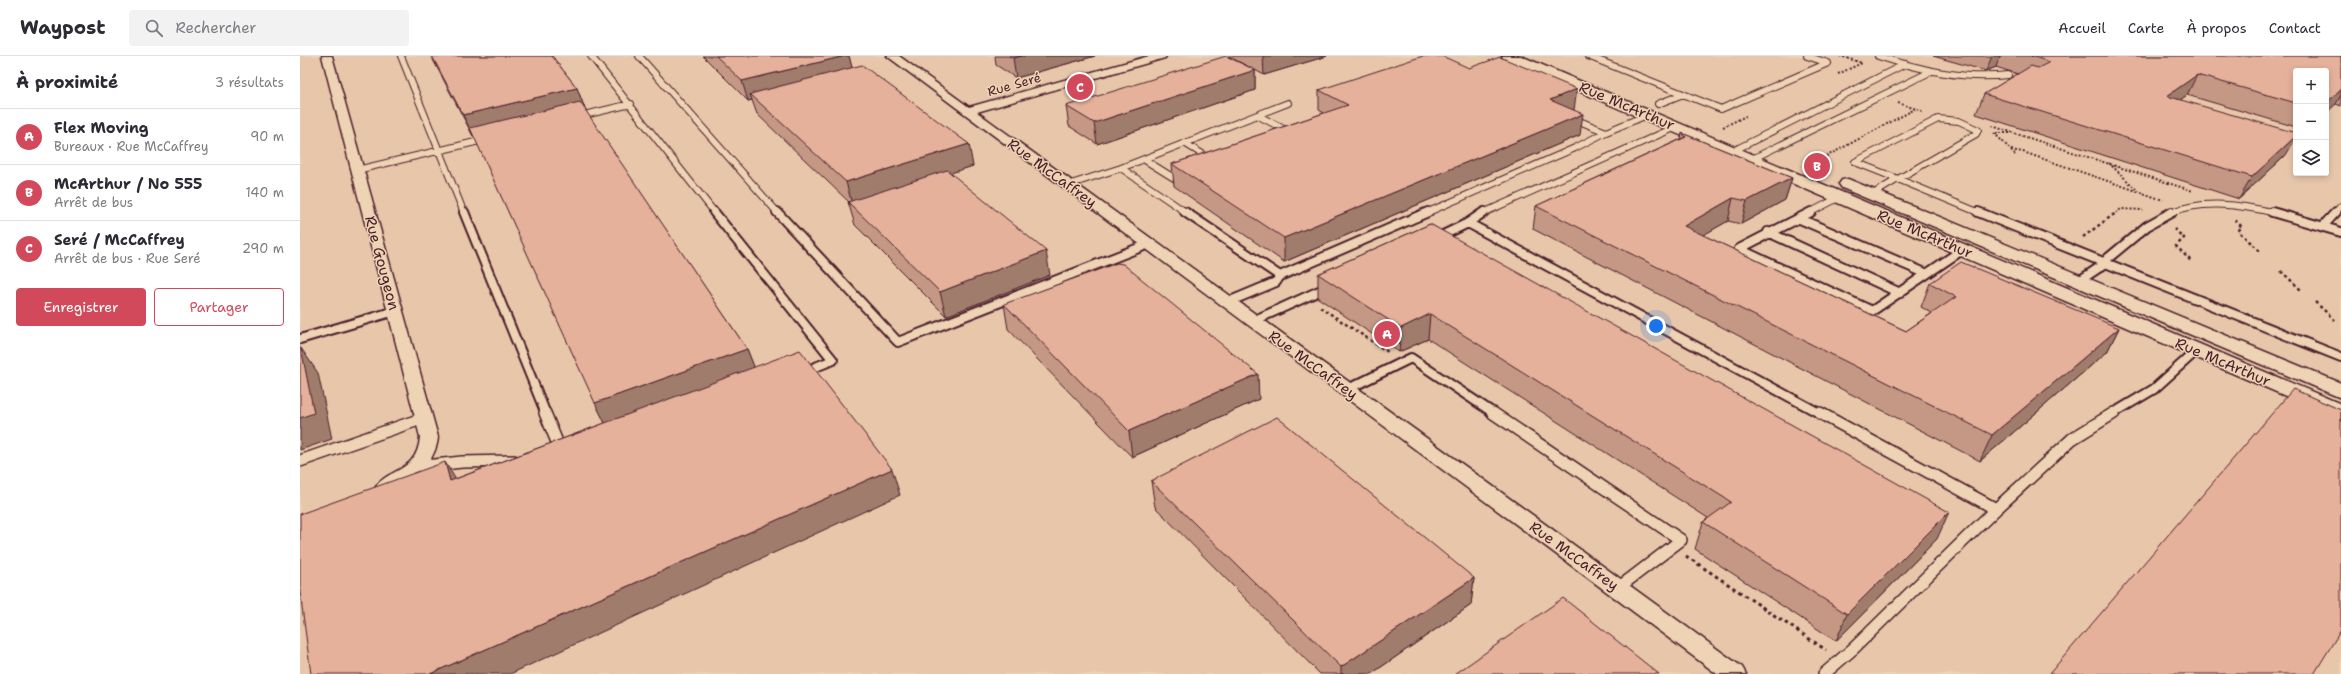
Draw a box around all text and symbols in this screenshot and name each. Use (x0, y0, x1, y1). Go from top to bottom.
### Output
search box (129, 10, 409, 46)
text: Waypost (20, 15, 105, 40)
icon: search (143, 17, 165, 39)
text: Rechercher (175, 18, 256, 38)
text: Accueil (2058, 19, 2106, 37)
text: Carte (2128, 19, 2164, 37)
text: À propos (2186, 19, 2247, 37)
text: Contact (2269, 19, 2321, 37)
map controls (2293, 68, 2329, 176)
button: + (2293, 68, 2329, 104)
street label: Rue Seré (985, 69, 1043, 100)
text: À proximité (16, 71, 118, 93)
pin: C (1067, 72, 1093, 102)
text: 3 résultats (215, 74, 284, 91)
street label: Rue McArthur (1576, 77, 1678, 135)
button: − (2293, 104, 2329, 140)
text: Flex Moving (54, 118, 149, 138)
text: A (24, 128, 34, 145)
text: 90 m (250, 128, 284, 145)
street label: Rue McCaffrey (1003, 134, 1101, 212)
text: Bureaux · Rue McCaffrey (54, 138, 208, 155)
button: layers (2293, 140, 2329, 176)
pin: B (1804, 151, 1830, 181)
text: McArthur / No 555 (54, 174, 202, 194)
text: B (25, 184, 33, 201)
text: 140 m (245, 184, 284, 201)
text: Arrêt de bus (54, 194, 133, 211)
street label: Rue McArthur (1874, 205, 1976, 263)
street label: Rue Gougeon (360, 214, 404, 312)
text: Seré / McCaffrey (54, 230, 185, 250)
text: C (25, 240, 33, 257)
text: 290 m (242, 240, 284, 257)
text: Arrêt de bus · Rue Seré (54, 250, 201, 267)
button: Enregistrer (16, 288, 146, 326)
button: Partager (154, 288, 284, 326)
your location (1646, 316, 1666, 336)
pin: A (1374, 319, 1400, 349)
street label: Rue McCaffrey (1264, 326, 1362, 404)
street label: Rue McArthur (2172, 333, 2274, 391)
street label: Rue McCaffrey (1525, 517, 1623, 595)

